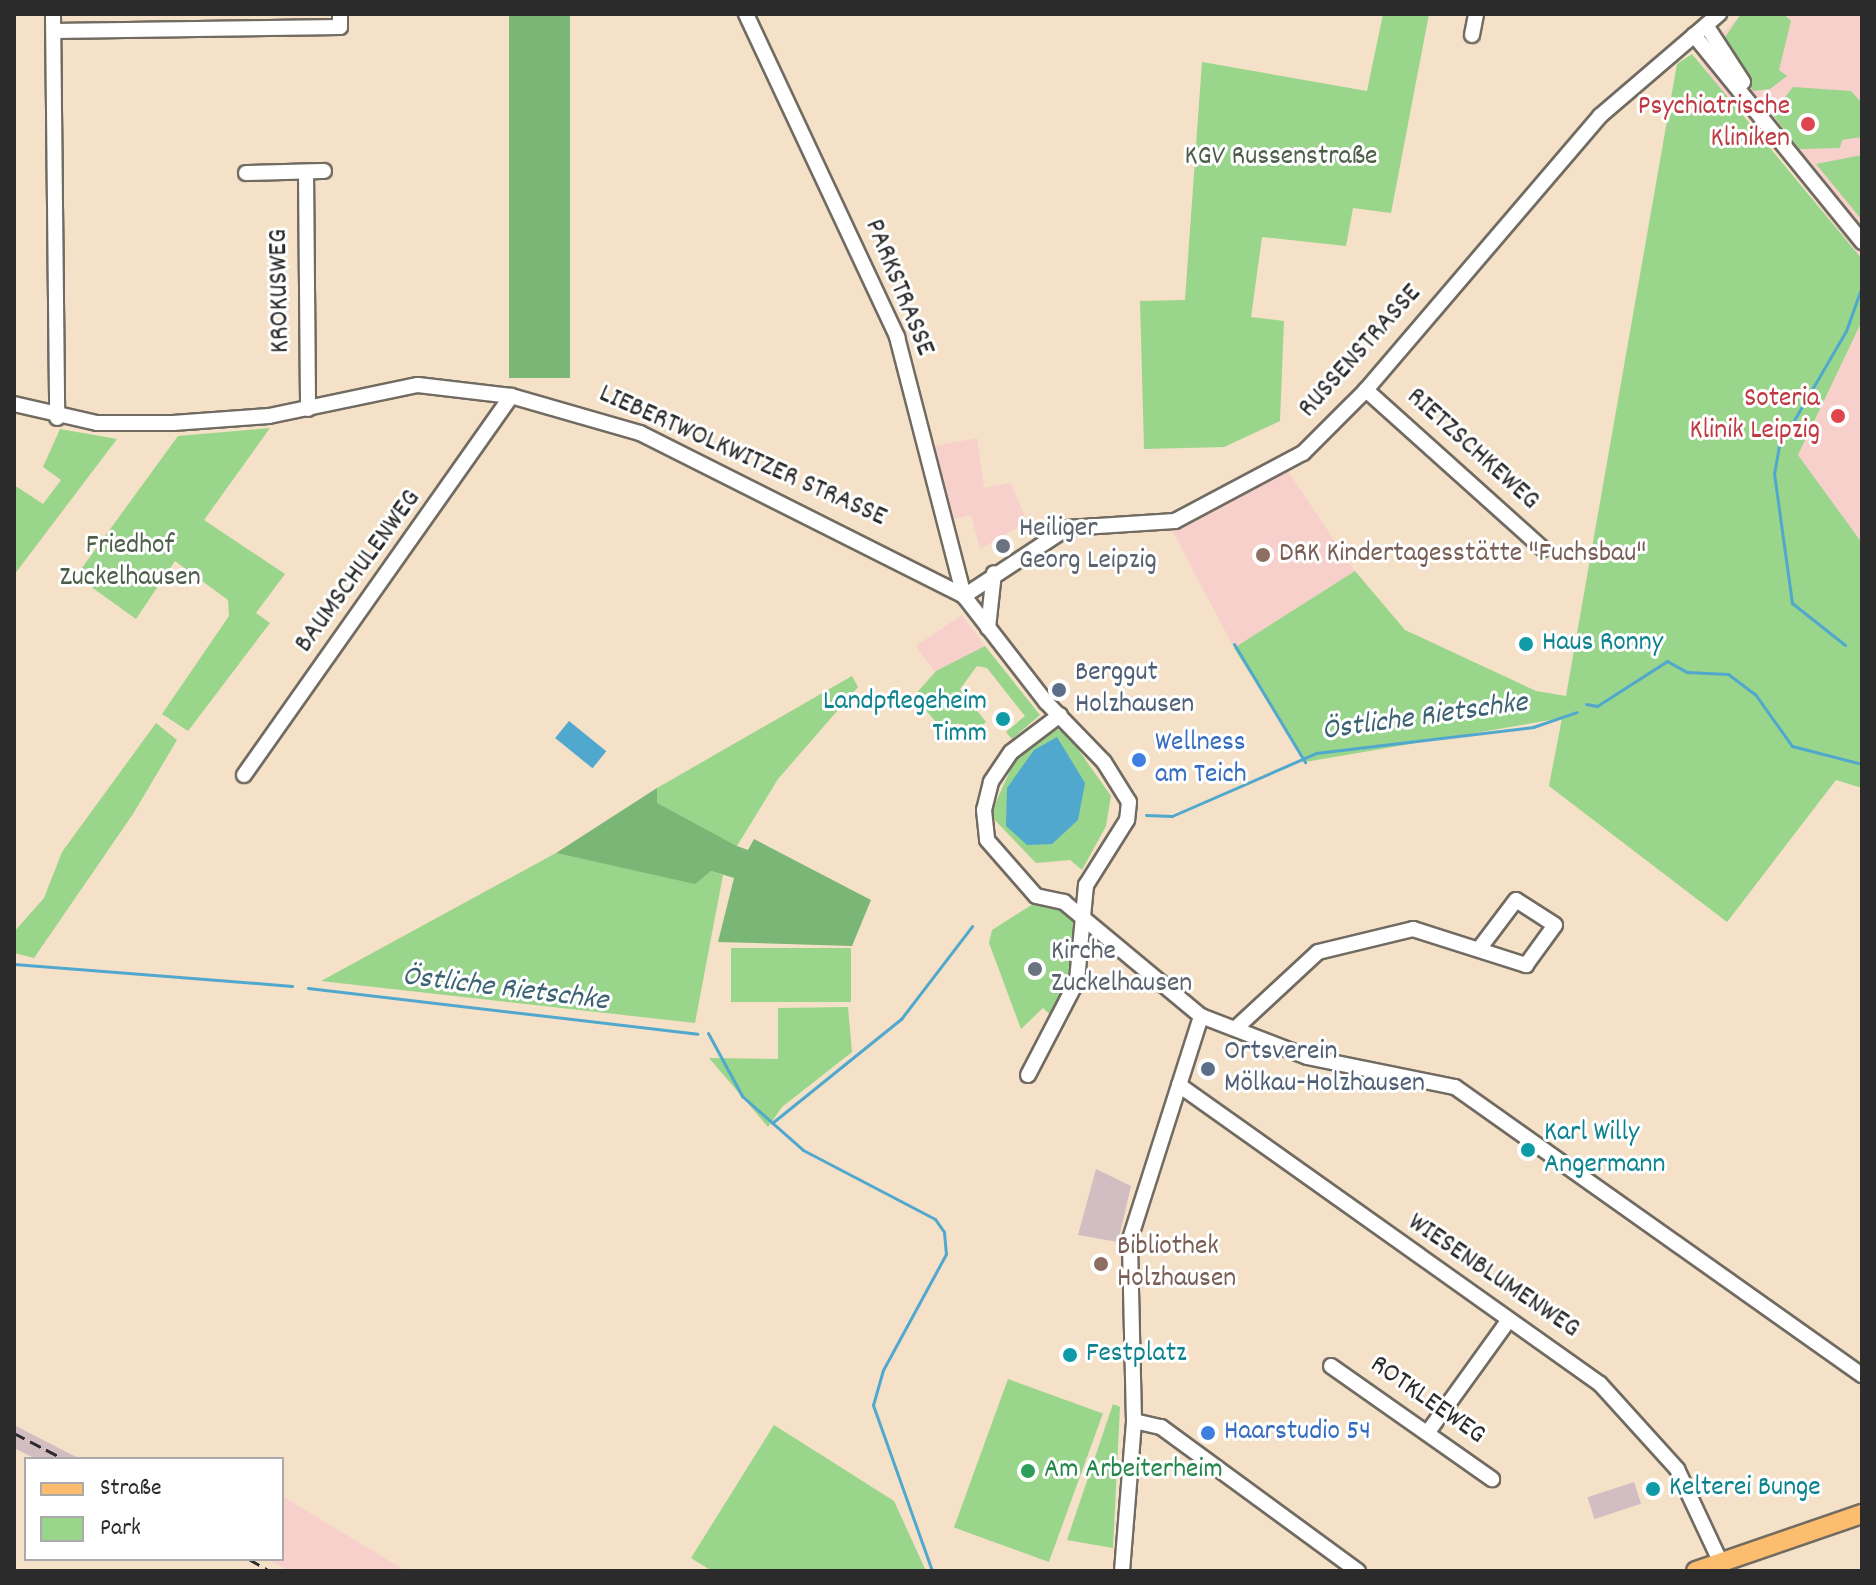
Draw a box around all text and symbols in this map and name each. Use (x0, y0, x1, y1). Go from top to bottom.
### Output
place label: Psychiatrische Kliniken (1638, 91, 1790, 157)
marker: Psychiatrische Kliniken (1797, 113, 1819, 135)
park label: KGV Russenstraße (1185, 141, 1377, 175)
street label: PARKSTRASSE (855, 215, 941, 361)
street label: KROKUSWEG (263, 229, 299, 353)
street label: RUSSENSTRASSE (1292, 278, 1430, 426)
street label: LIEBERTWOLKWITZER STRASSE (593, 378, 891, 536)
street label: RIETZSCHKEWEG (1398, 381, 1546, 519)
place label: Soteria Klinik Leipzig (1689, 383, 1820, 449)
marker: Soteria Klinik Leipzig (1827, 405, 1849, 427)
street label: BAUMSCHULENWEG (289, 484, 429, 660)
place label: Heiliger Georg Leipzig (1019, 513, 1157, 579)
park label: Friedhof Zuckelhausen (59, 530, 201, 596)
marker: Heiliger Georg Leipzig (994, 537, 1012, 555)
place label: DRK Kindertagesstätte "Fuchsbau" (1279, 538, 1646, 572)
marker: DRK Kindertagesstätte "Fuchsbau" (1254, 546, 1272, 564)
place label: Haus Ronny (1542, 627, 1663, 661)
marker: Haus Ronny (1517, 635, 1535, 653)
place label: Berggut Holzhausen (1075, 657, 1194, 723)
marker: Berggut Holzhausen (1050, 681, 1068, 699)
place label: Landpflegeheim Timm (823, 686, 987, 752)
water label: Östliche Rietschke (1320, 687, 1530, 751)
marker: Landpflegeheim Timm (994, 710, 1012, 728)
place label: Wellness am Teich (1155, 727, 1247, 793)
marker: Wellness am Teich (1130, 751, 1148, 769)
place label: Kirche Zuckelhausen (1051, 936, 1192, 1002)
marker: Kirche Zuckelhausen (1026, 960, 1044, 978)
water label: Östliche Rietschke (400, 961, 610, 1021)
place label: Ortsverein Mölkau-Holzhausen (1224, 1036, 1425, 1102)
marker: Ortsverein Mölkau-Holzhausen (1199, 1060, 1217, 1078)
place label: Karl Willy Angermann (1544, 1117, 1665, 1183)
marker: Karl Willy Angermann (1519, 1141, 1537, 1159)
street label: WIESENBLUMENWEG (1401, 1207, 1585, 1347)
place label: Bibliothek Holzhausen (1117, 1231, 1236, 1297)
marker: Bibliothek Holzhausen (1092, 1255, 1110, 1273)
place label: Festplatz (1086, 1338, 1187, 1372)
marker: Festplatz (1061, 1346, 1079, 1364)
street label: ROTKLEEWEG (1363, 1349, 1491, 1453)
place label: Haarstudio 54 (1224, 1416, 1371, 1450)
marker: Haarstudio 54 (1199, 1424, 1217, 1442)
place label: Am Arbeiterheim (1044, 1454, 1223, 1488)
legend (24, 1457, 284, 1561)
marker: Am Arbeiterheim (1019, 1462, 1037, 1480)
text: Straße (100, 1472, 162, 1506)
place label: Kelterei Bunge (1669, 1472, 1821, 1506)
marker: Kelterei Bunge (1644, 1480, 1662, 1498)
text: Park (100, 1512, 141, 1546)

